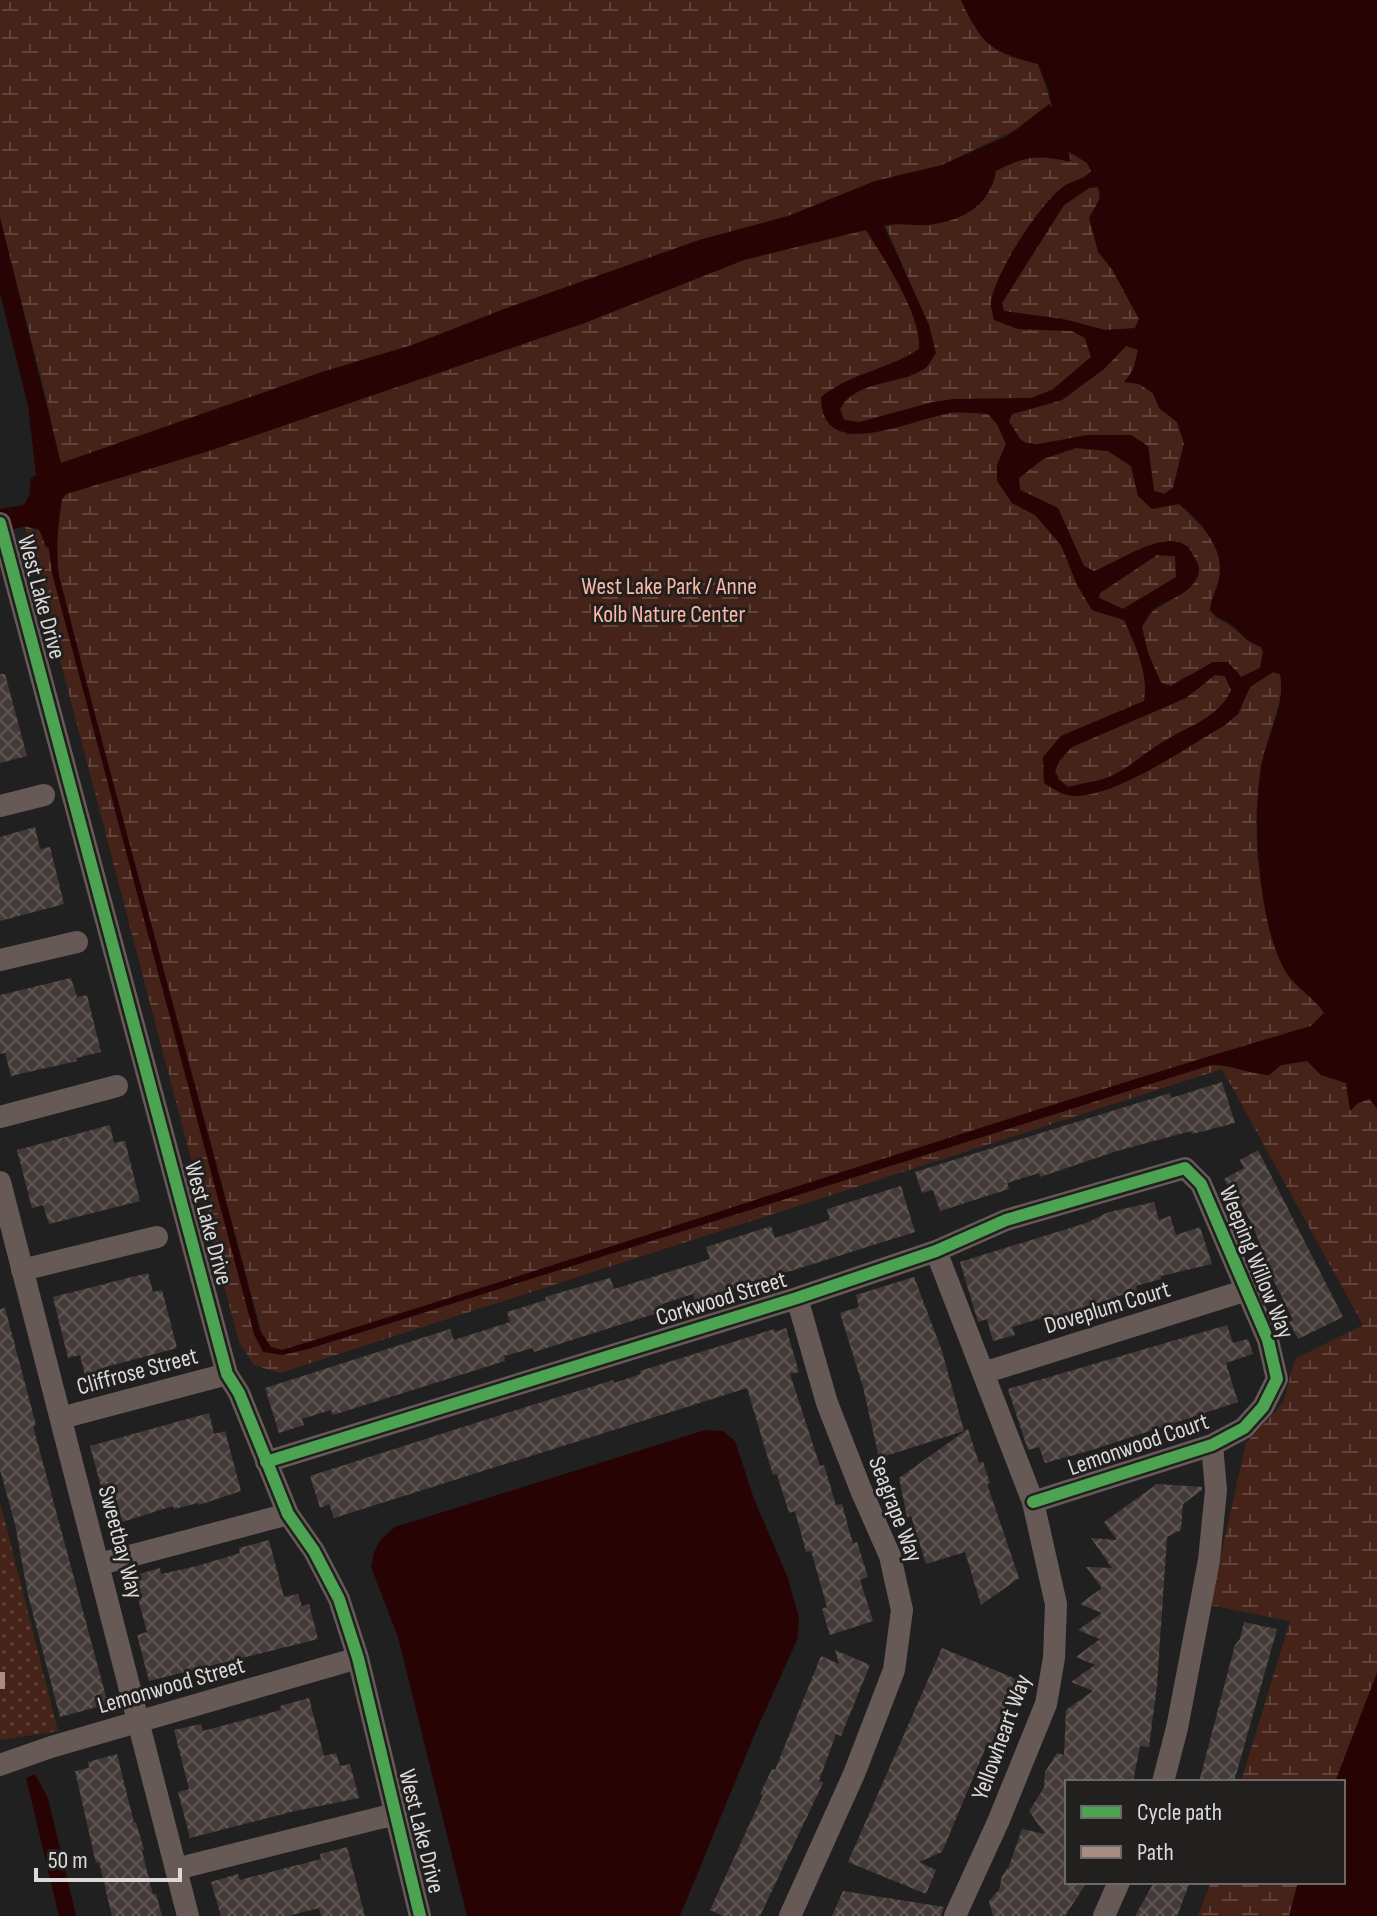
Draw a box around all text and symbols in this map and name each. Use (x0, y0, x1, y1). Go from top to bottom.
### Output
street label: West Lake Drive (11, 532, 72, 662)
park label: West Lake Park / Anne Kolb Nature Center (581, 572, 757, 629)
street label: West Lake Drive (178, 1158, 239, 1288)
street label: Weeping Willow Way (1213, 1182, 1300, 1343)
street label: Corkwood Street (652, 1265, 790, 1332)
street label: Doveplum Court (1041, 1275, 1173, 1340)
street label: Cliffrose Street (73, 1341, 201, 1402)
street label: Lemonwood Court (1064, 1407, 1212, 1482)
street label: Seagrape Way (862, 1452, 929, 1566)
street label: Sweetbay Way (92, 1483, 149, 1602)
street label: Lemonwood Street (94, 1651, 248, 1720)
street label: Yellowheart Way (965, 1670, 1038, 1804)
street label: West Lake Drive (392, 1766, 451, 1896)
legend (1065, 1780, 1345, 1884)
text: Cycle path (1137, 1798, 1222, 1827)
scale bar (36, 1832, 180, 1882)
text: Path (1137, 1838, 1174, 1867)
text: 50 m (48, 1846, 88, 1875)

